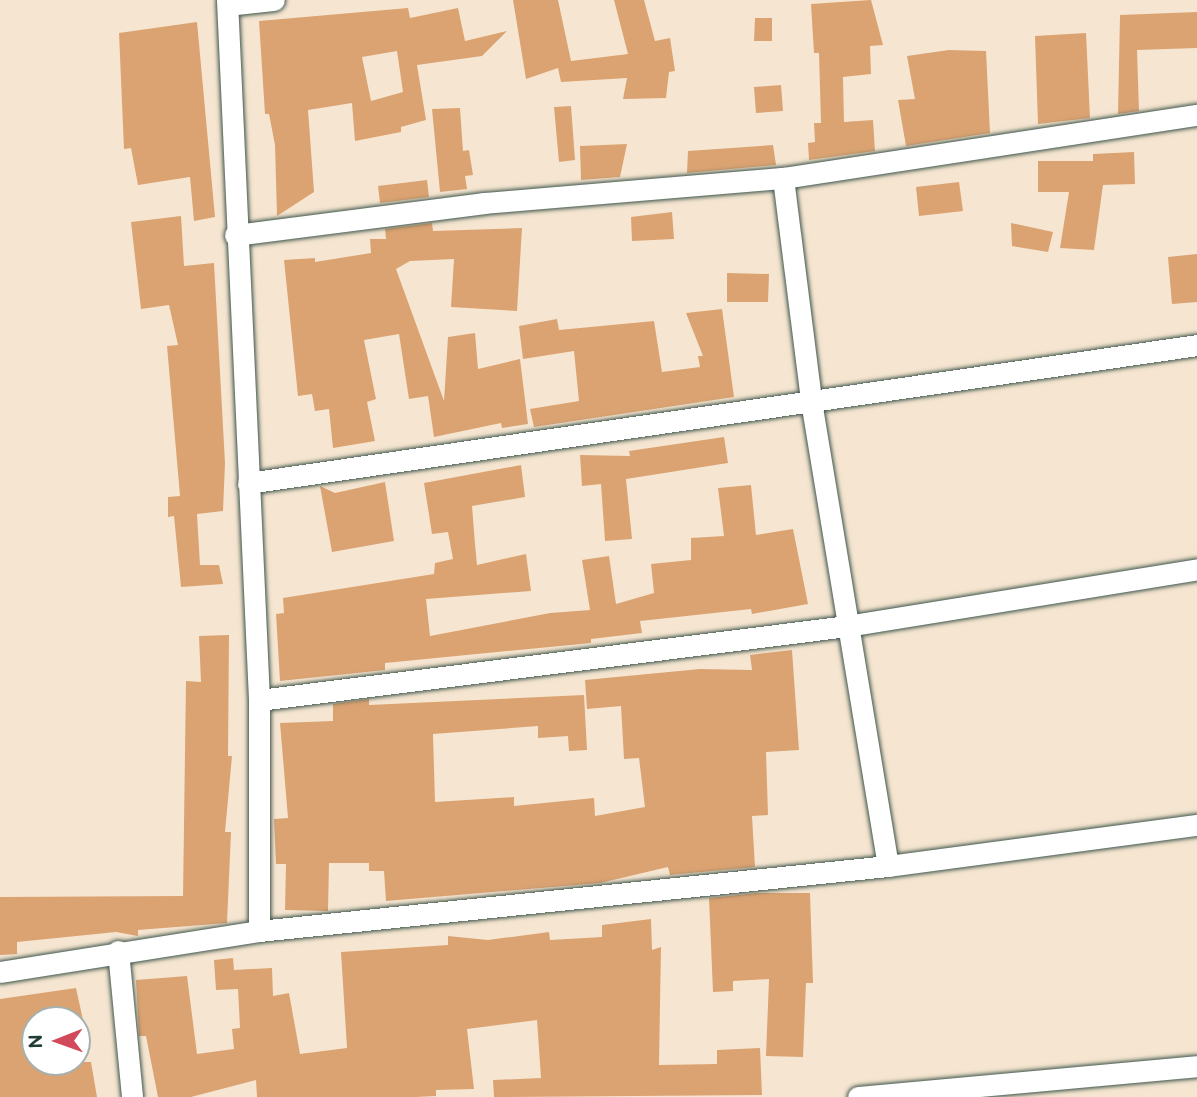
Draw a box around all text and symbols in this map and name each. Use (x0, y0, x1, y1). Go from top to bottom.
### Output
north arrow (21, 1006, 91, 1076)
text: N (25, 1034, 48, 1049)

